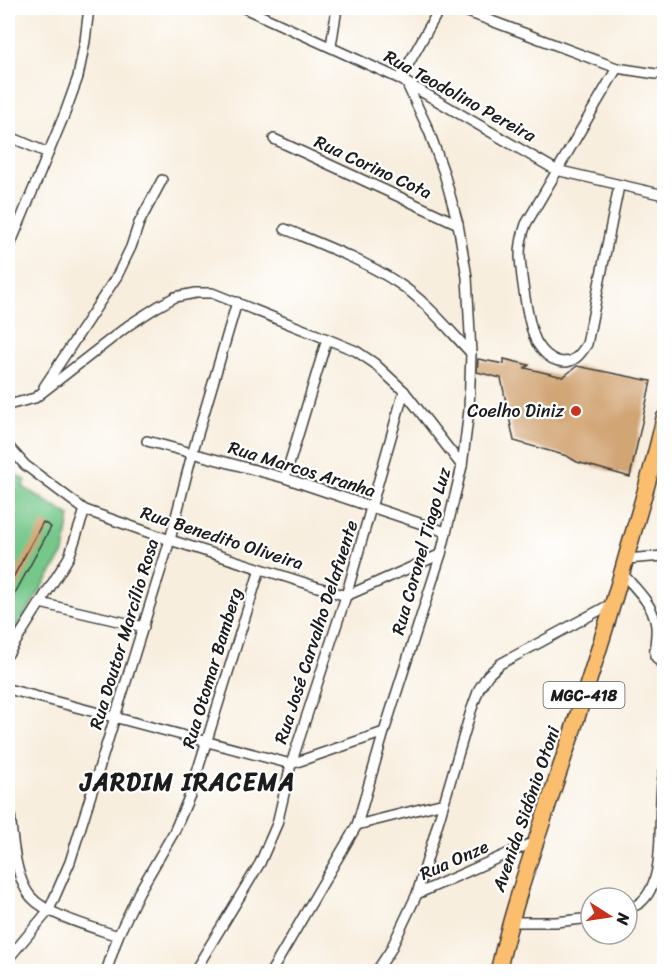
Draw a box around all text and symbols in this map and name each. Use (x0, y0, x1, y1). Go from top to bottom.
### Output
street label: Rua Teodolino Pereira (378, 41, 543, 152)
street label: Rua Corino Cota (309, 126, 437, 208)
place label: Coelho Diniz (467, 395, 564, 427)
marker: Coelho Diniz (569, 404, 583, 418)
street label: Rua Marcos Aranha (224, 431, 380, 507)
street label: Rua Coronel Tiago Luz (382, 463, 460, 639)
street label: Rua Benedito Oliveira (136, 497, 308, 579)
street label: Rua José Carvalho Delafuente (265, 516, 367, 748)
street label: Rua Doutor Marcílio Rosa (80, 535, 168, 733)
street label: Rua Otomar Bamberg (172, 584, 252, 752)
road number: MGC-418 (544, 682, 624, 708)
street label: Avenida Sidônio Otoni (482, 721, 570, 897)
district label: JARDIM IRACEMA (78, 761, 296, 803)
street label: Rua Onze (414, 830, 494, 889)
north arrow (579, 886, 639, 946)
text: N (608, 910, 639, 928)

